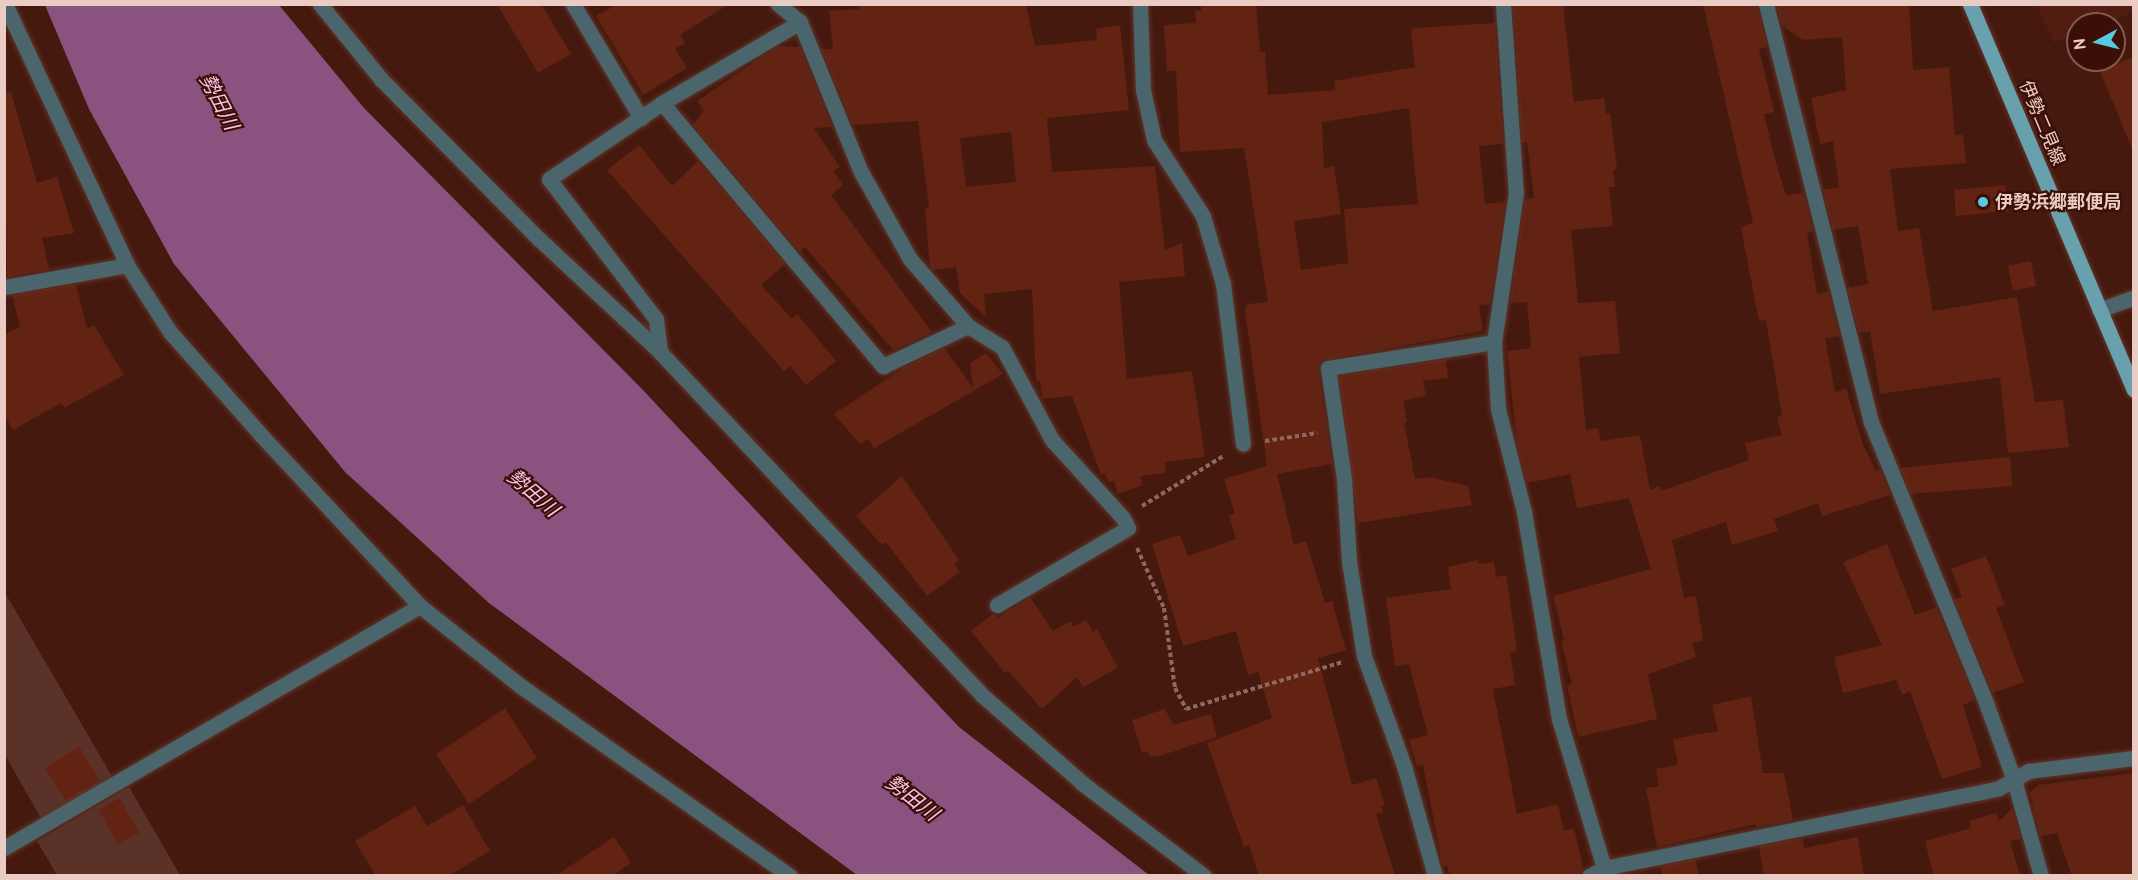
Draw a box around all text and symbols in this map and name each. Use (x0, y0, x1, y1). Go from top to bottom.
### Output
north arrow (2066, 12, 2126, 72)
text: N (2070, 37, 2090, 51)
water label: 勢田川 (195, 70, 243, 134)
street label: 伊勢二見線 (2014, 77, 2070, 169)
place label: 伊勢浜郷郵便局 (1995, 191, 2121, 213)
marker: 伊勢浜郷郵便局 (1976, 195, 1990, 209)
water label: 勢田川 (502, 464, 564, 522)
water label: 勢田川 (881, 770, 943, 826)

